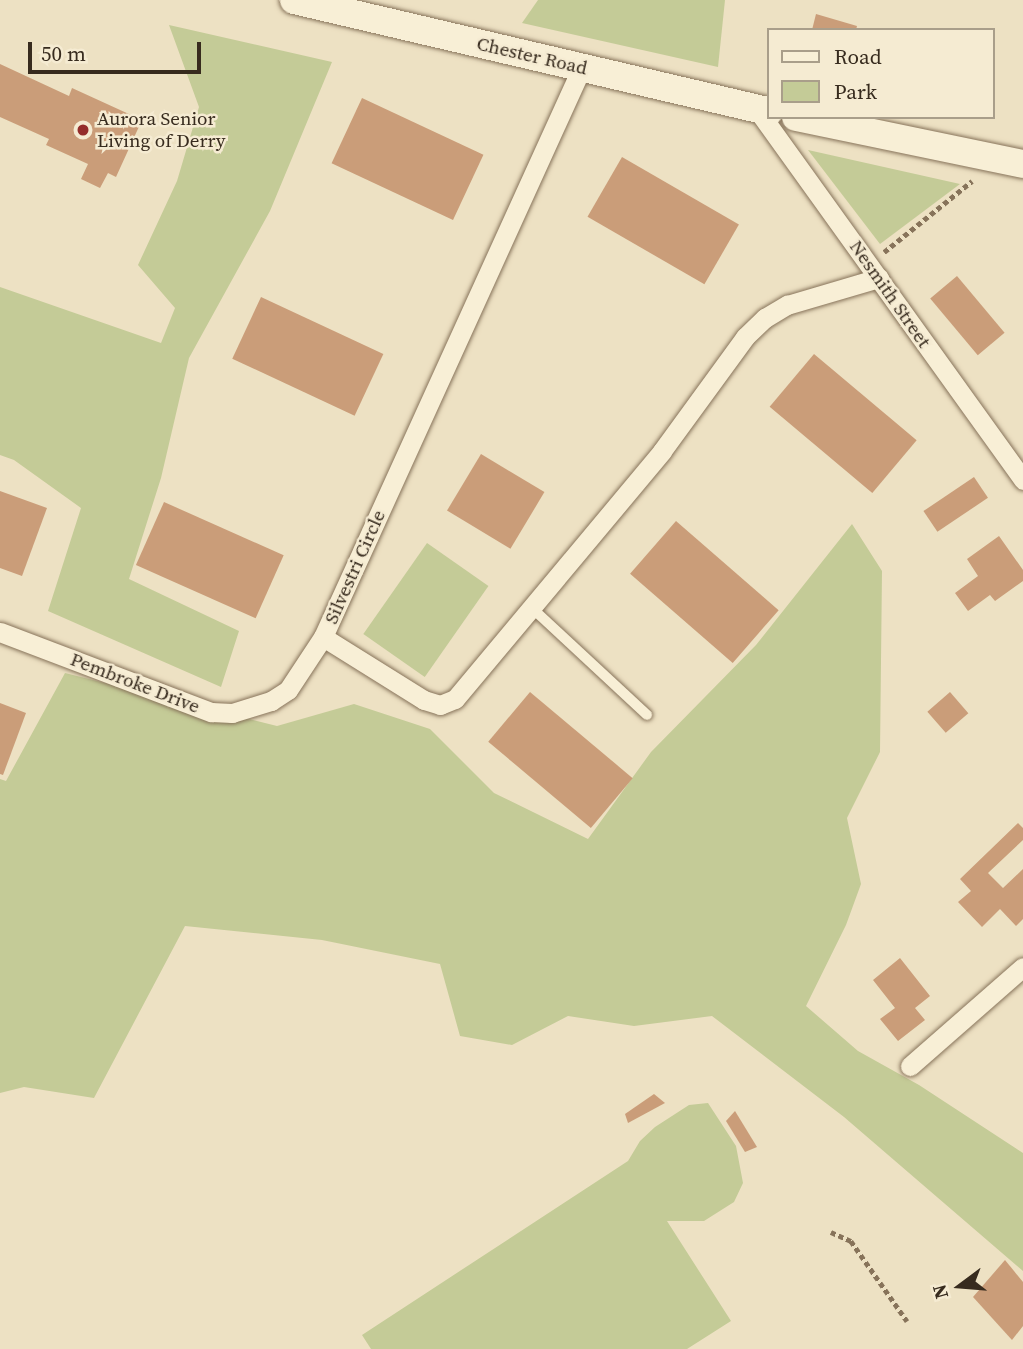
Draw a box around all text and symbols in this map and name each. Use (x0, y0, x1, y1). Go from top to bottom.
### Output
scale bar (32, 28, 205, 72)
legend (768, 28, 995, 119)
street label: Chester Road (475, 32, 589, 80)
text: 50 m (41, 39, 86, 68)
text: Road (834, 42, 882, 71)
text: Park (834, 77, 877, 106)
place label: Aurora Senior Living of Derry (97, 108, 225, 152)
marker: Aurora Senior Living of Derry (75, 122, 91, 138)
street label: Nesmith Street (845, 236, 935, 352)
street label: Silvestri Circle (320, 507, 390, 627)
street label: Pembroke Drive (67, 648, 203, 718)
north arrow (925, 1251, 995, 1321)
text: N (925, 1282, 954, 1302)

